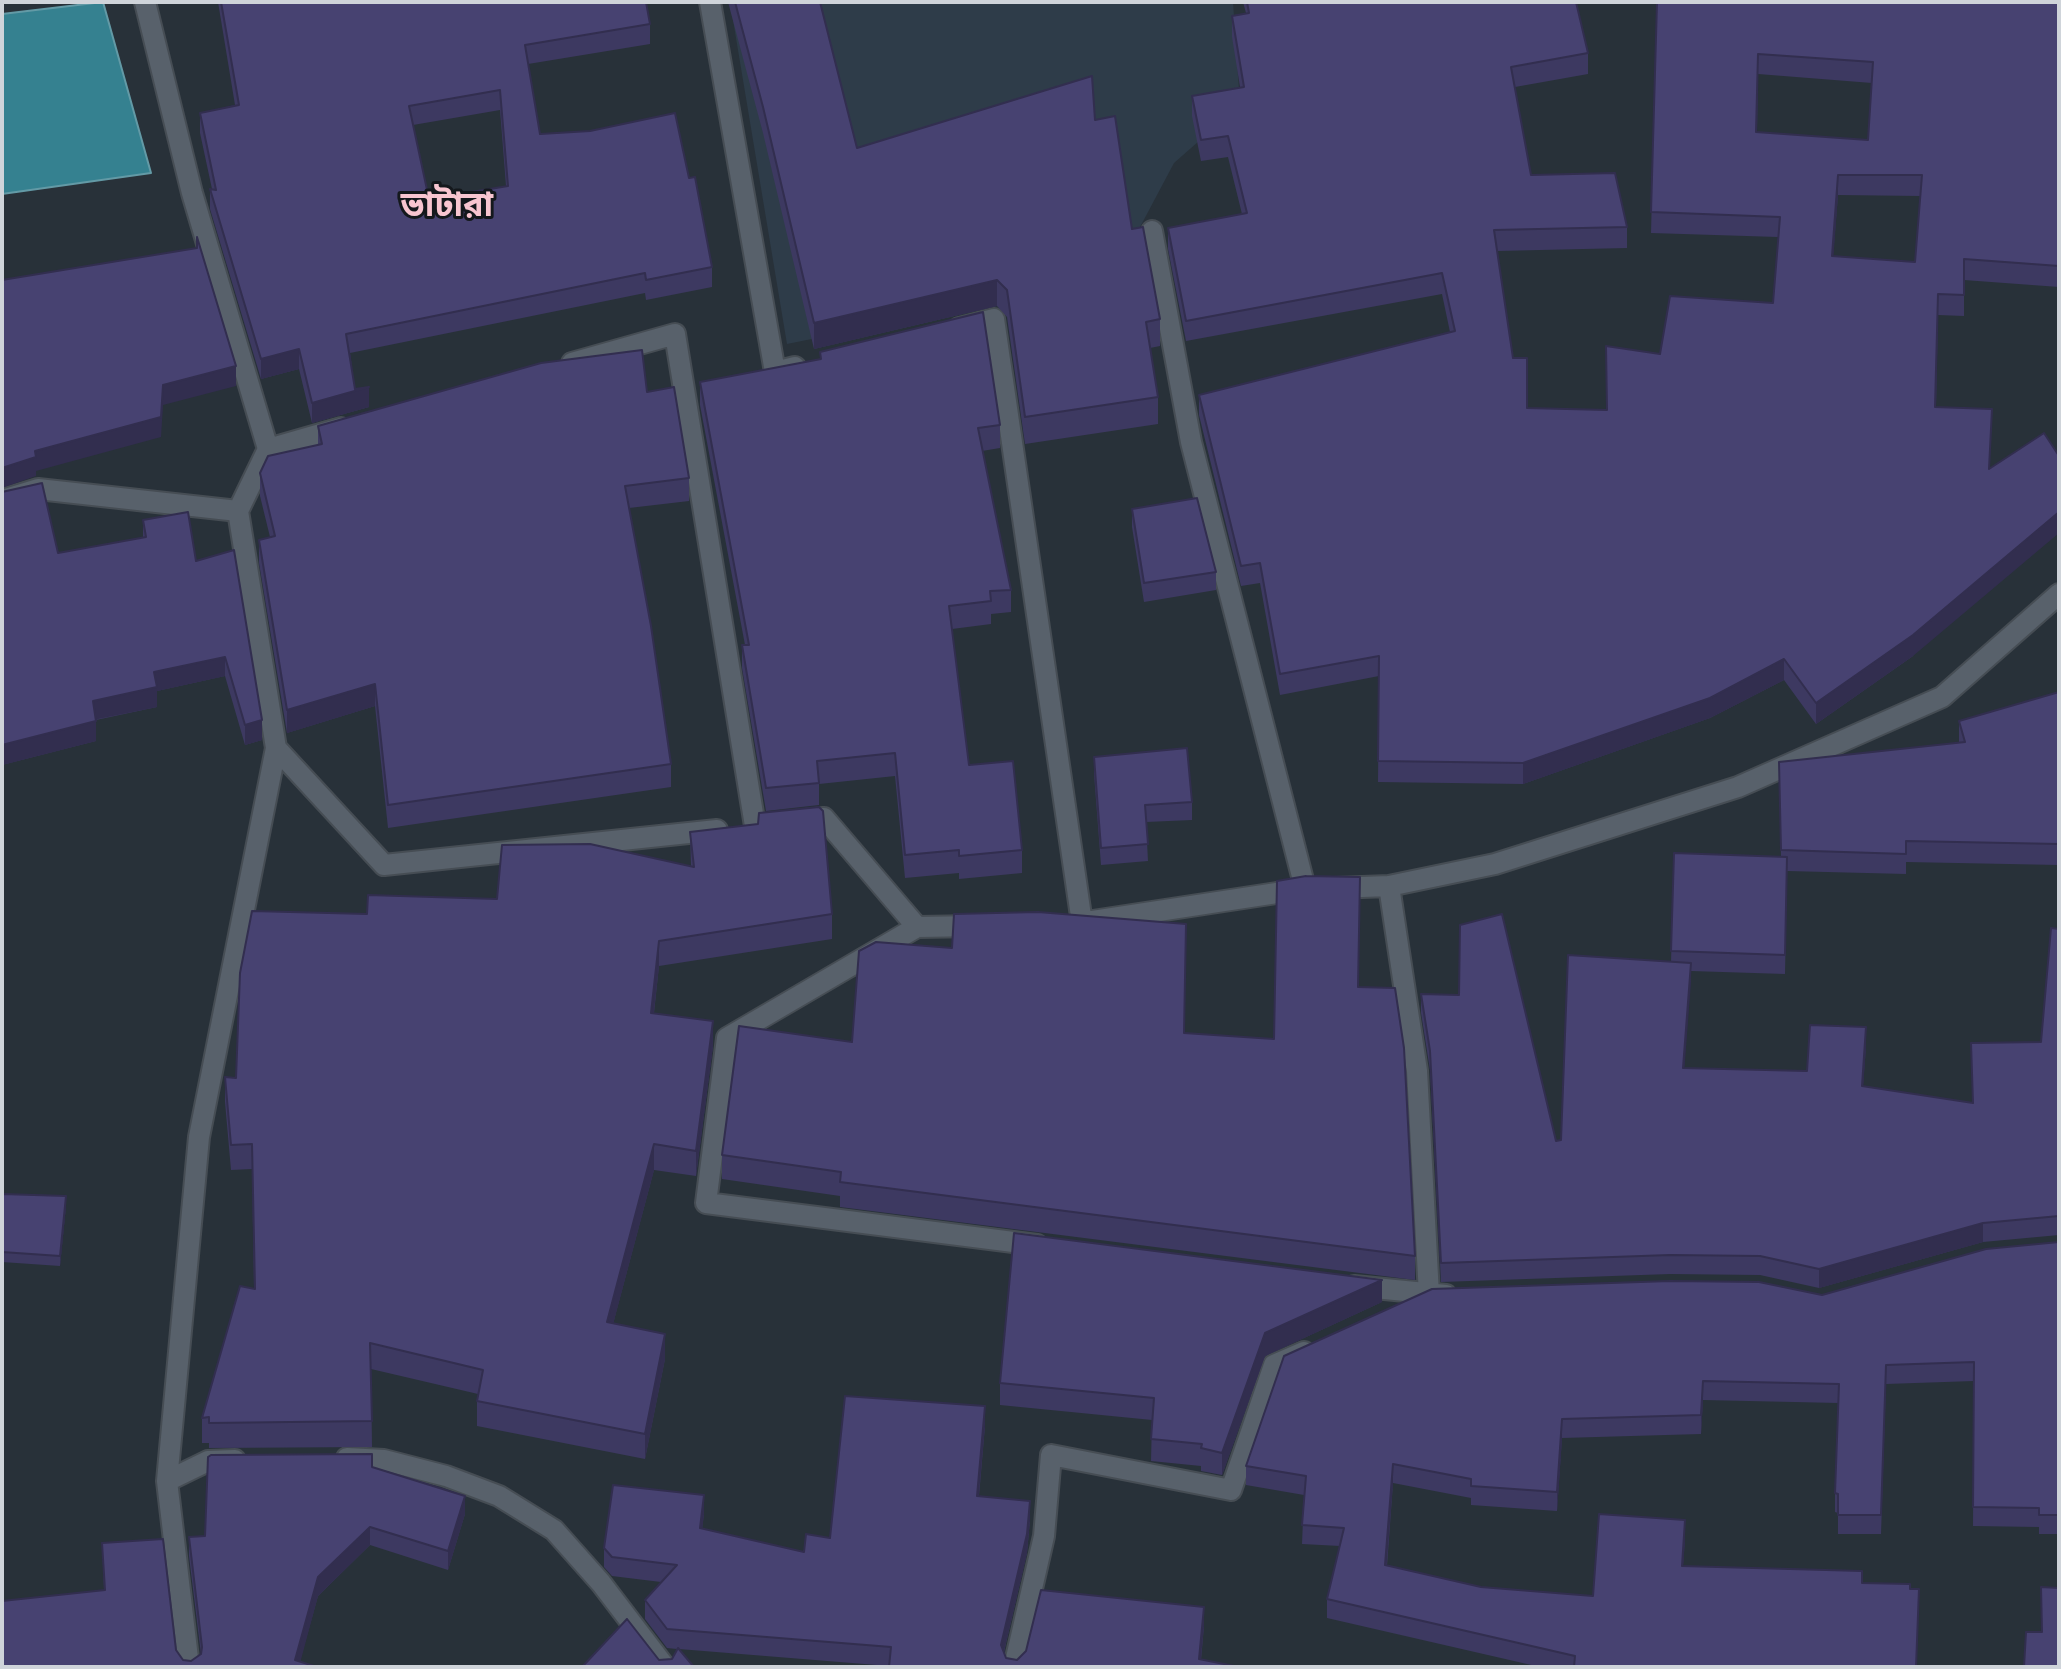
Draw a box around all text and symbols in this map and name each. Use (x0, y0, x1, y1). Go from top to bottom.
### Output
district label: ভাটারা (401, 185, 493, 225)

